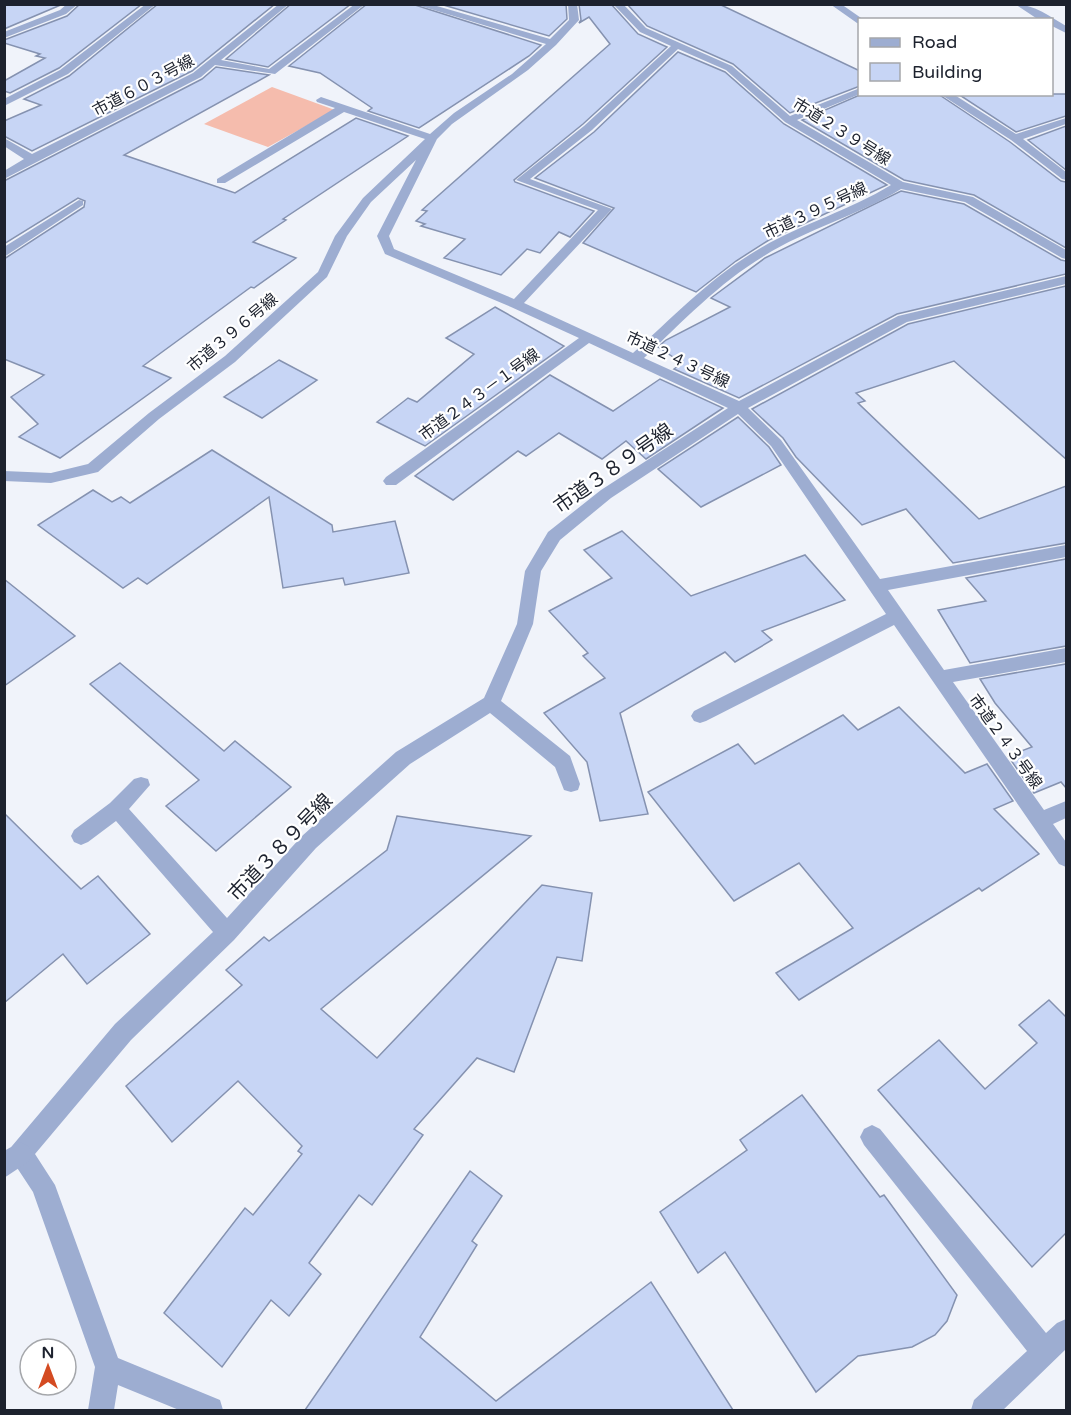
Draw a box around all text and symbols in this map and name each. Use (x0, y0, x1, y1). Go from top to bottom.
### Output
legend (858, 18, 1053, 96)
text: Road (912, 31, 957, 53)
street label: 市道６０３号線 (89, 51, 198, 121)
text: Building (912, 61, 982, 83)
street label: 市道２３９号線 (789, 94, 894, 170)
street label: 市道３９５号線 (760, 178, 870, 244)
street label: 市道３９６号線 (183, 289, 282, 376)
street label: 市道２４３号線 (623, 327, 733, 393)
street label: 市道２４３－１号線 (415, 344, 544, 445)
street label: 市道３８９号線 (549, 419, 678, 519)
street label: 市道２４３号線 (964, 690, 1046, 793)
street label: 市道３８９号線 (223, 789, 338, 906)
north arrow (18, 1337, 78, 1397)
text: N (42, 1343, 54, 1363)

